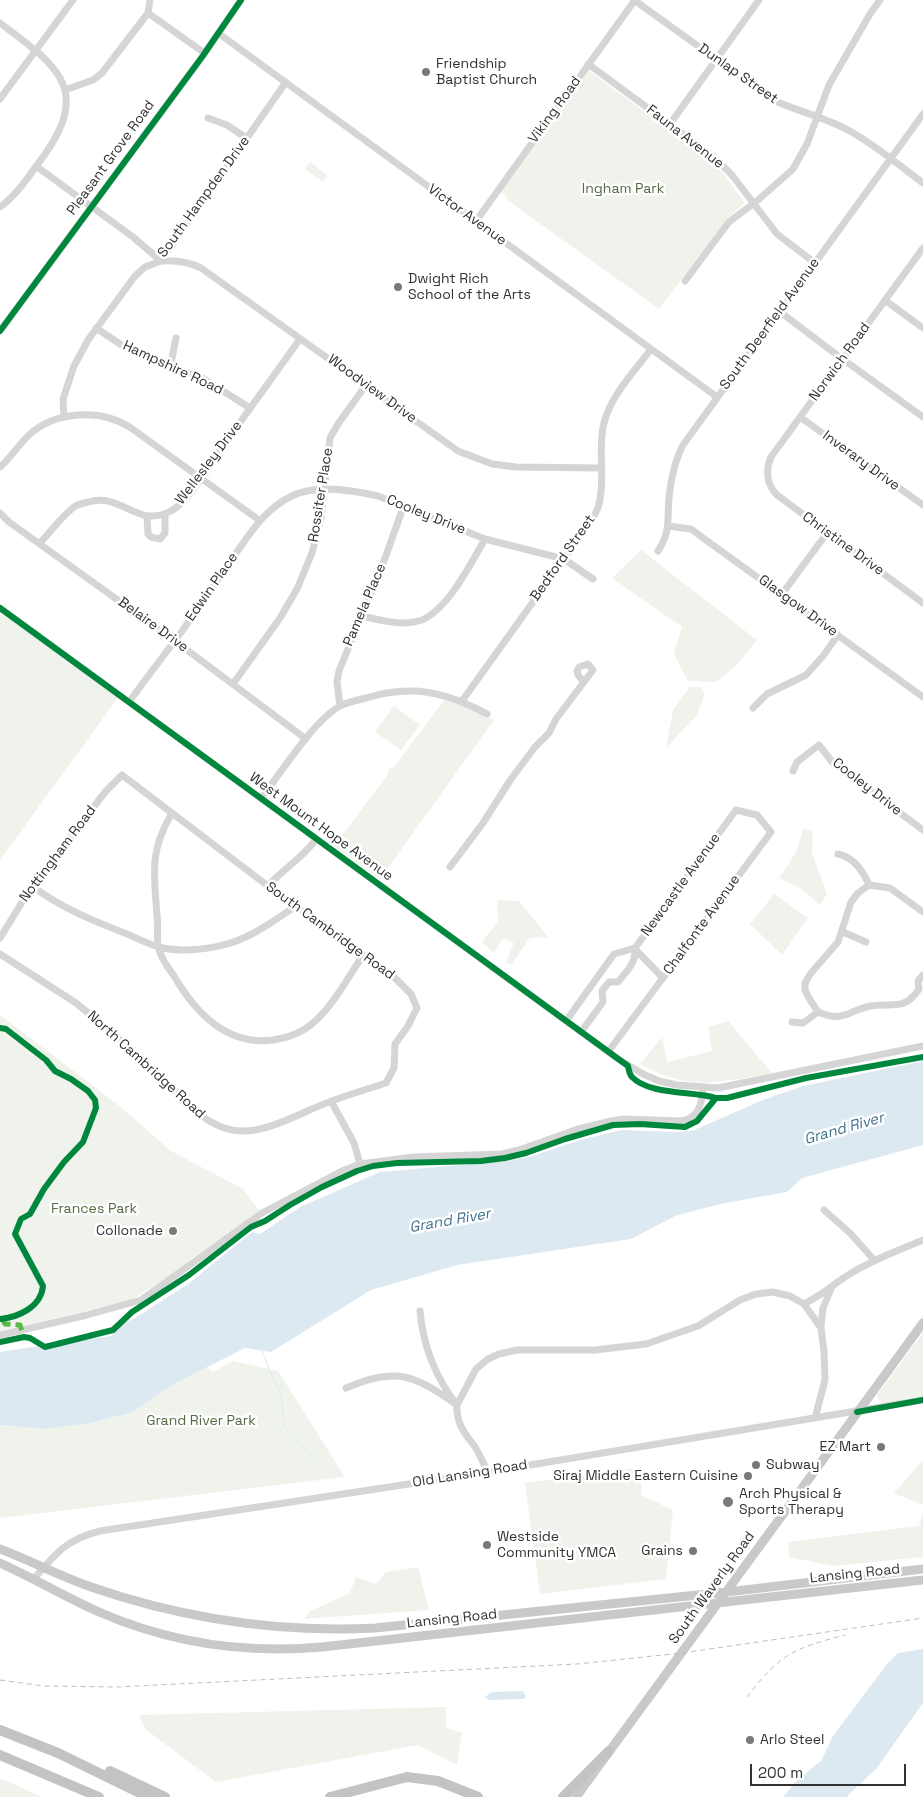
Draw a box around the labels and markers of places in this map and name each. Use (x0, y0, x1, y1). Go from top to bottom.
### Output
place label: Friendship Baptist Church (436, 56, 537, 88)
marker: Friendship Baptist Church (420, 66, 432, 78)
place label: Dwight Rich School of the Arts (408, 271, 531, 304)
marker: Dwight Rich School of the Arts (392, 281, 404, 293)
place label: Collonade (96, 1223, 163, 1239)
marker: Collonade (167, 1225, 179, 1237)
place label: EZ Mart (820, 1439, 871, 1455)
marker: EZ Mart (875, 1441, 887, 1453)
place label: Subway (766, 1457, 820, 1473)
marker: Subway (750, 1459, 762, 1471)
place label: Siraj Middle Eastern Cuisine (553, 1468, 738, 1484)
marker: Siraj Middle Eastern Cuisine (742, 1470, 754, 1482)
place label: Arch Physical & Sports Therapy (739, 1486, 844, 1518)
marker: Arch Physical & Sports Therapy (721, 1495, 735, 1509)
place label: Westside Community YMCA (497, 1529, 616, 1561)
marker: Westside Community YMCA (481, 1539, 493, 1551)
place label: Grains (641, 1543, 683, 1559)
marker: Grains (687, 1545, 699, 1557)
place label: Arlo Steel (760, 1732, 825, 1748)
marker: Arlo Steel (744, 1734, 756, 1746)

